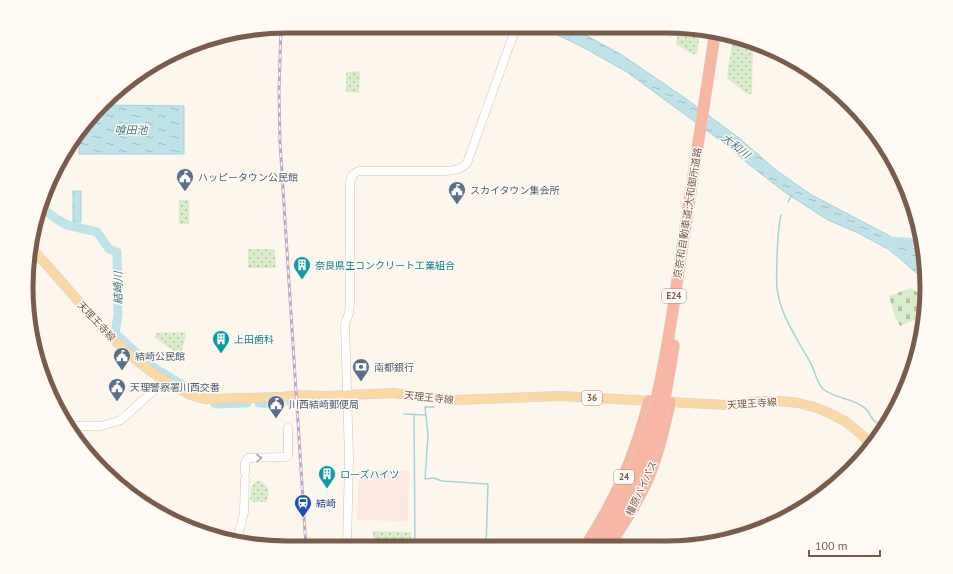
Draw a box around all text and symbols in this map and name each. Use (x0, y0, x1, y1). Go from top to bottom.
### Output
water label: 喰田池 (115, 123, 148, 137)
water label: 大和川 (719, 130, 754, 162)
street label: 京奈和自動車道;大和御所道路 (671, 147, 704, 280)
public building icon: ハッピータウン公民館 (175, 167, 195, 192)
place label: ハッピータウン公民館 (198, 171, 298, 184)
public building icon: スカイタウン集会所 (447, 180, 467, 205)
place label: スカイタウン集会所 (470, 184, 560, 197)
building icon: 奈良県生コンクリート工業組合 (292, 255, 312, 280)
place label: 奈良県生コンクリート工業組合 (315, 259, 455, 272)
water label: 結崎川 (111, 271, 125, 305)
road number: E24 (662, 289, 686, 303)
street label: 天理王寺線 (75, 299, 118, 344)
building icon: 上田歯科 (211, 329, 231, 354)
place label: 上田歯科 (234, 333, 274, 346)
public building icon: 結崎公民館 (112, 346, 132, 371)
place label: 結崎公民館 (135, 350, 185, 363)
bank icon: 南都銀行 (351, 357, 371, 382)
place label: 南都銀行 (374, 361, 414, 374)
public building icon: 天理警察署川西交番 (107, 377, 127, 402)
place label: 天理警察署川西交番 (130, 381, 220, 394)
street label: 天理王寺線 (403, 388, 454, 407)
road number: 36 (582, 391, 602, 405)
public building icon: 川西結崎郵便局 (266, 394, 286, 419)
street label: 天理王寺線 (727, 395, 777, 412)
place label: 川西結崎郵便局 (289, 398, 359, 411)
one-way arrow (256, 454, 262, 462)
street label: 橿原バイパス (623, 458, 660, 518)
building icon: ローズハイツ (317, 464, 337, 489)
place label: ローズハイツ (340, 468, 399, 481)
road number: 24 (614, 470, 634, 484)
station icon: 結崎 (293, 493, 313, 518)
place label: 結崎 (316, 497, 336, 510)
scale bar (809, 532, 880, 558)
text: 100 m (815, 538, 848, 553)

